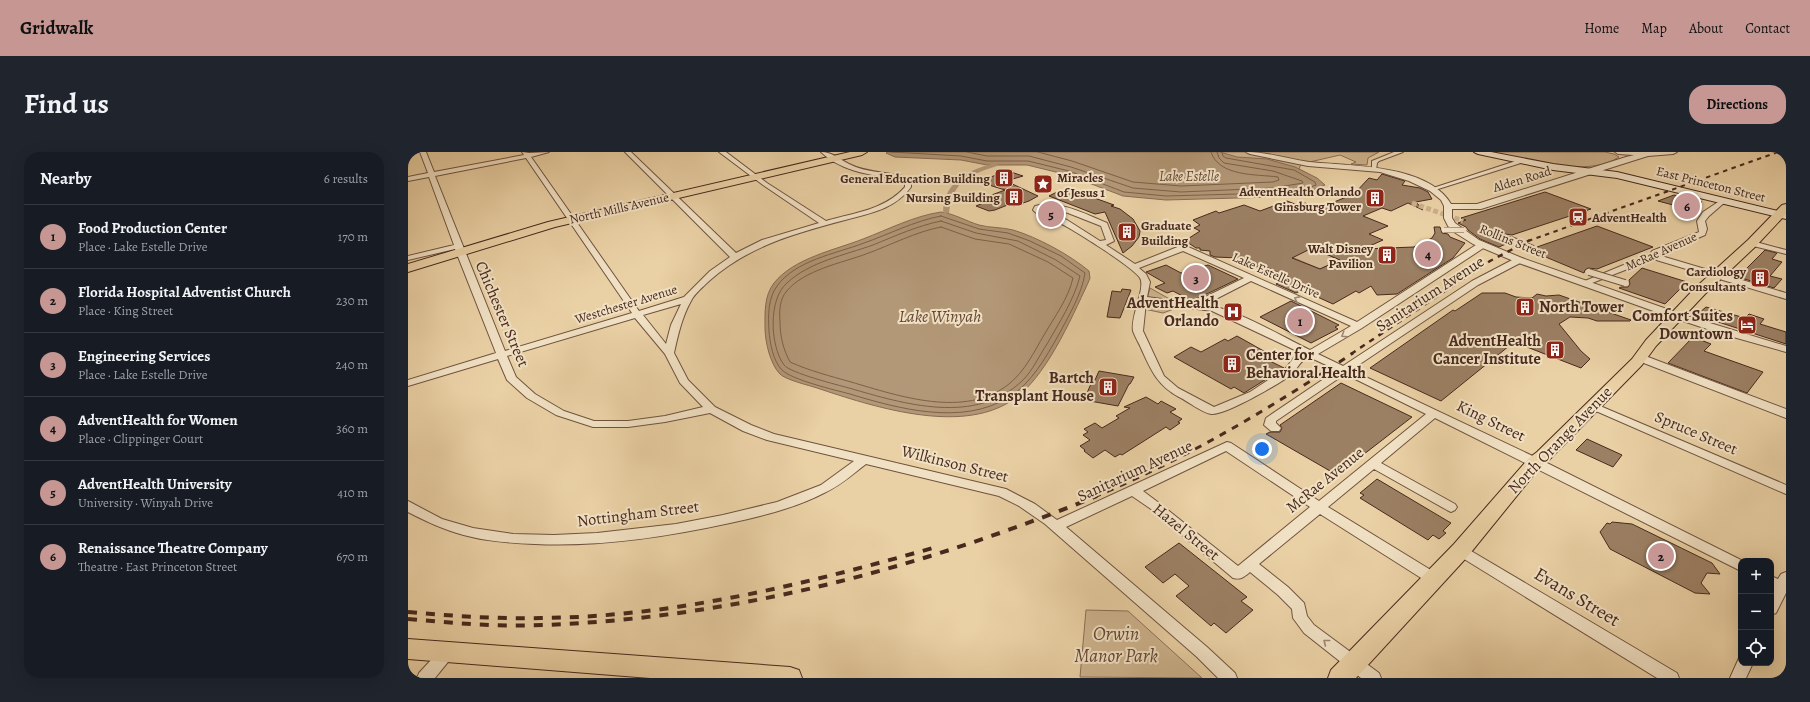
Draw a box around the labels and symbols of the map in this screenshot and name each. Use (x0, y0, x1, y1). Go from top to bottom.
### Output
street label: Alden Road (1490, 162, 1553, 196)
street label: East Princeton Street (1655, 162, 1768, 206)
building icon: General Education Building (993, 167, 1015, 189)
water label: Lake Estelle (1159, 167, 1219, 186)
place label: Miracles of Jesus 1 (1057, 169, 1105, 201)
place label: General Education Building (840, 170, 990, 187)
place icon: Miracles of Jesus 1 (1032, 173, 1054, 195)
place label: AdventHealth Orlando Ginsburg Tower (1238, 183, 1362, 215)
building icon: Nursing Building (1003, 186, 1025, 208)
building icon: AdventHealth Orlando Ginsburg Tower (1364, 187, 1386, 209)
street label: North Mills Avenue (568, 188, 671, 228)
place label: Nursing Building (906, 189, 1000, 206)
pin: 6 (1674, 191, 1700, 221)
pin: 5 (1038, 199, 1064, 229)
station icon: AdventHealth (1567, 206, 1589, 228)
place label: AdventHealth (1591, 209, 1667, 226)
place label: Graduate Building (1141, 217, 1191, 249)
street label: Rollins Street (1477, 220, 1550, 262)
building icon: Graduate Building (1116, 221, 1138, 243)
street label: McRae Avenue (1622, 228, 1700, 274)
pin: 4 (1415, 239, 1441, 269)
place label: Walt Disney Pavilion (1307, 240, 1374, 272)
building icon: Walt Disney Pavilion (1376, 244, 1398, 266)
street label: Lake Estelle Drive (1230, 248, 1323, 302)
street label: Sanitarium Avenue (1372, 251, 1488, 337)
street label: Chichester Street (470, 258, 534, 370)
pin: 3 (1183, 263, 1209, 293)
place label: Cardiology Consultants (1681, 263, 1747, 295)
building icon: Cardiology Consultants (1749, 267, 1771, 289)
street label: Westchester Avenue (572, 280, 680, 328)
place label: AdventHealth Orlando (1126, 292, 1219, 332)
one-way arrow (1294, 296, 1302, 304)
building icon: North Tower (1514, 296, 1536, 318)
place label: North Tower (1539, 296, 1624, 318)
hospital icon: AdventHealth Orlando (1222, 301, 1244, 323)
water label: Lake Winyah (899, 305, 981, 328)
place label: Comfort Suites Downtown (1632, 305, 1733, 345)
pin: 1 (1287, 306, 1313, 336)
hotel icon: Comfort Suites Downtown (1736, 314, 1758, 336)
one-way arrow (1341, 330, 1348, 338)
place label: AdventHealth Cancer Institute (1433, 330, 1541, 370)
building icon: AdventHealth Cancer Institute (1544, 339, 1566, 361)
place label: Center for Behavioral Health (1246, 344, 1366, 384)
building icon: Center for Behavioral Health (1221, 353, 1243, 375)
place label: Bartch Transplant House (975, 367, 1094, 407)
building icon: Bartch Transplant House (1097, 376, 1119, 398)
street label: North Orange Avenue (1503, 381, 1617, 499)
street label: King Street (1453, 395, 1529, 447)
street label: Spruce Street (1651, 406, 1741, 460)
street label: Sanitarium Avenue (1074, 435, 1196, 507)
your location (1252, 439, 1272, 459)
street label: Wilkinson Street (898, 440, 1011, 488)
street label: McRae Avenue (1281, 442, 1369, 518)
street label: Nottingham Street (576, 496, 700, 532)
street label: Hazel Street (1148, 498, 1224, 566)
pin: 2 (1648, 541, 1674, 571)
street label: Evans Street (1529, 561, 1625, 633)
park label: Orwin Manor Park (1074, 621, 1158, 669)
one-way arrow (1324, 640, 1331, 647)

